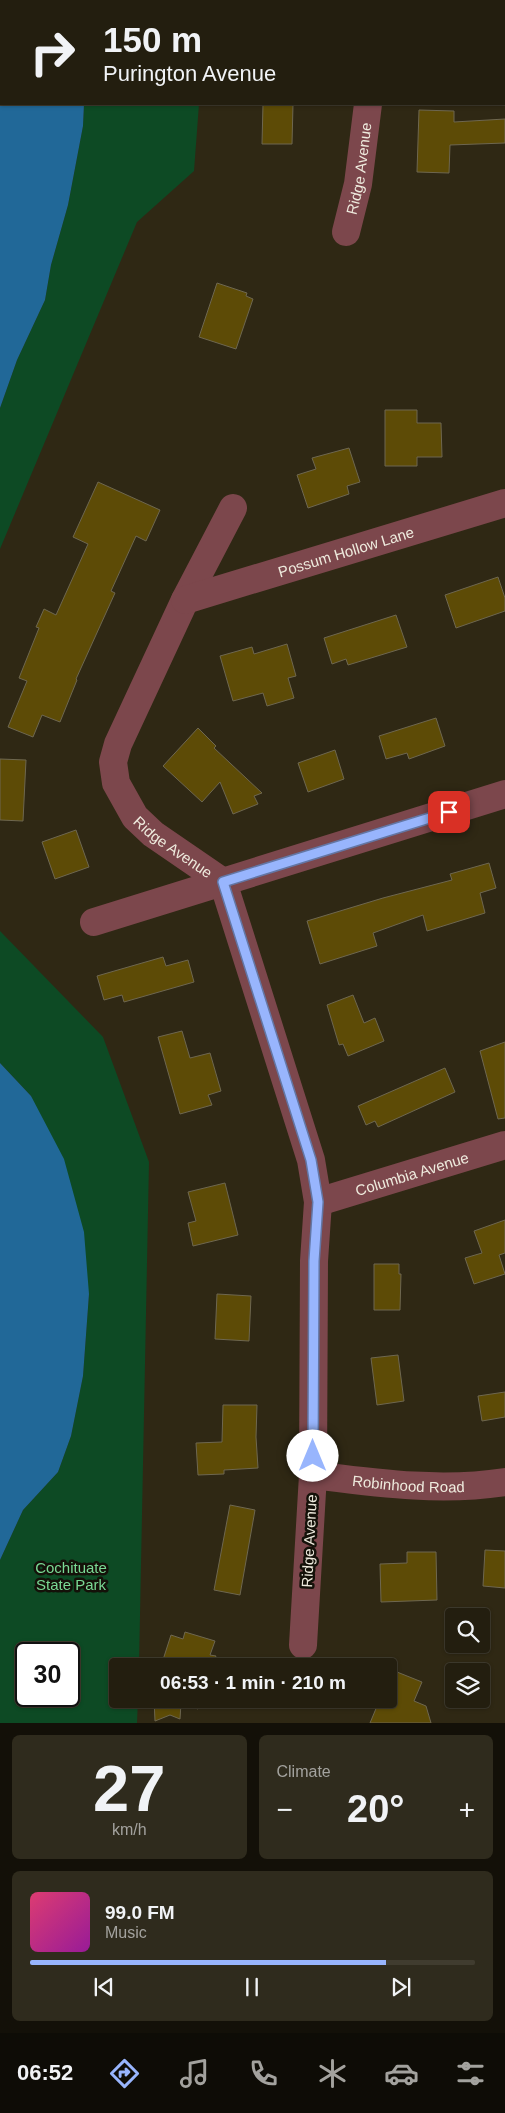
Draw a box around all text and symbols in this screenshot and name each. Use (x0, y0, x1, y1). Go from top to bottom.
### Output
icon: right (20, 20, 85, 85)
text: 150 m (103, 20, 202, 59)
text: Purington Avenue (103, 61, 276, 86)
street label: Ridge Avenue (342, 121, 374, 216)
street label: Possum Hollow Lane (276, 523, 416, 580)
pin (428, 791, 470, 833)
icon: arrive (435, 798, 463, 826)
street label: Ridge Avenue (131, 812, 216, 881)
street label: Columbia Avenue (353, 1148, 470, 1199)
position arrow (286, 1429, 338, 1481)
street label: Robinhood Road (351, 1471, 465, 1495)
street label: Ridge Avenue (298, 1494, 320, 1588)
park label: Cochituate State Park (35, 1559, 107, 1593)
map controls (445, 1608, 490, 1708)
button: search (445, 1608, 490, 1653)
speed limit sign: 30 (15, 1642, 80, 1707)
button: layers (445, 1663, 490, 1708)
text: 06:53 · 1 min · 210 m (160, 1672, 346, 1693)
text: 27 (93, 1752, 165, 1825)
text: Climate (277, 1763, 331, 1780)
text: 20° (347, 1788, 404, 1830)
text: − (277, 1794, 293, 1825)
text: + (459, 1794, 475, 1825)
text: km/h (112, 1821, 147, 1838)
text: 99.0 FM (105, 1902, 175, 1923)
text: Music (105, 1924, 147, 1941)
icon: previous (90, 1973, 118, 2001)
icon: pause (238, 1973, 266, 2001)
icon: next (387, 1973, 415, 2001)
icon: directions (107, 2056, 142, 2091)
icon: music (177, 2056, 212, 2091)
icon: phone (246, 2056, 281, 2091)
icon: climate (315, 2056, 350, 2091)
icon: car (384, 2056, 419, 2091)
icon: filters (453, 2056, 488, 2091)
text: 06:52 (17, 2060, 73, 2085)

